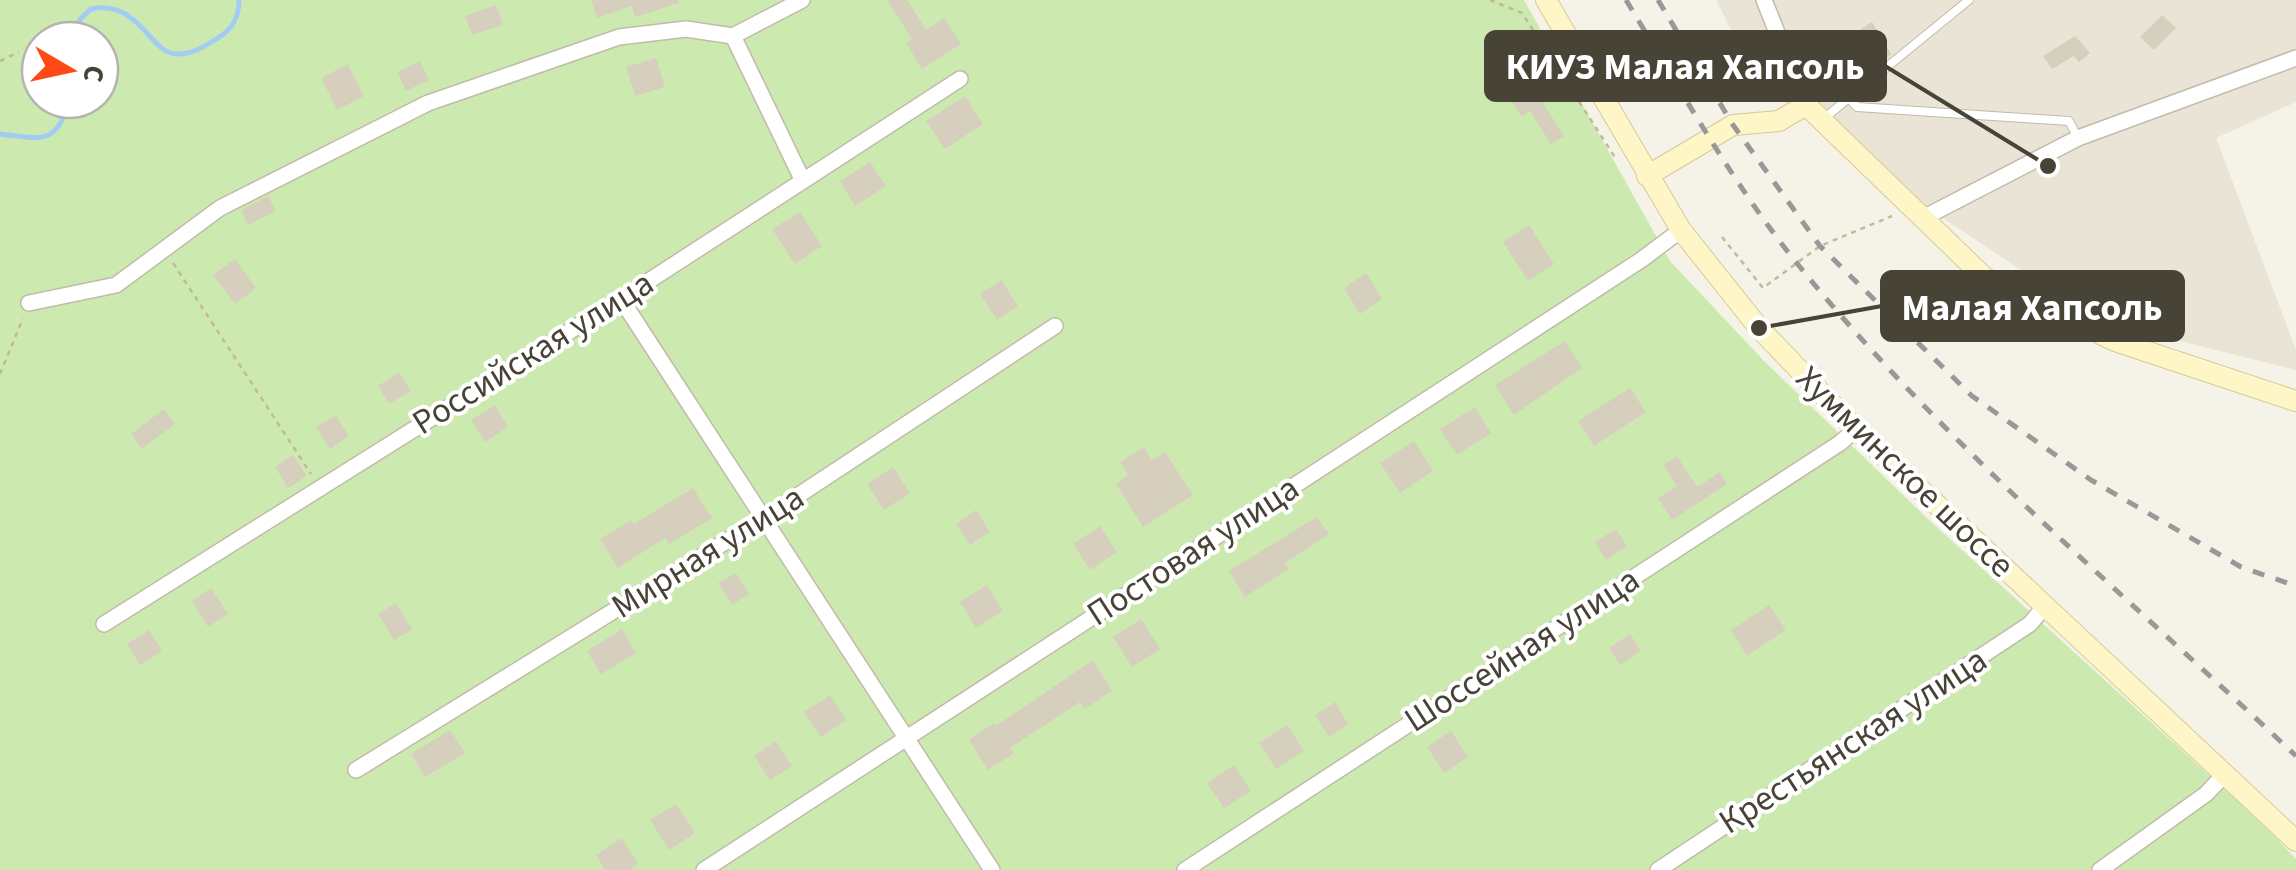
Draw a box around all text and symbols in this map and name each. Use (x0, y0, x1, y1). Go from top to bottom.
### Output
north arrow (20, 20, 120, 120)
callout: КИУЗ Малая Хапсоль (1486, 32, 1885, 100)
text: КИУЗ Малая Хапсоль (1505, 40, 1865, 94)
text: С (73, 63, 115, 85)
street label: Российская улица (403, 259, 663, 447)
callout: Малая Хапсоль (1882, 272, 2183, 340)
text: Малая Хапсоль (1901, 281, 2163, 335)
street label: Хумминское шоссе (1785, 355, 2025, 589)
street label: Постовая улица (1077, 464, 1309, 638)
street label: Мирная улица (602, 473, 814, 631)
street label: Шоссейная улица (1395, 555, 1649, 745)
street label: Крестьянская улица (1709, 635, 1997, 847)

